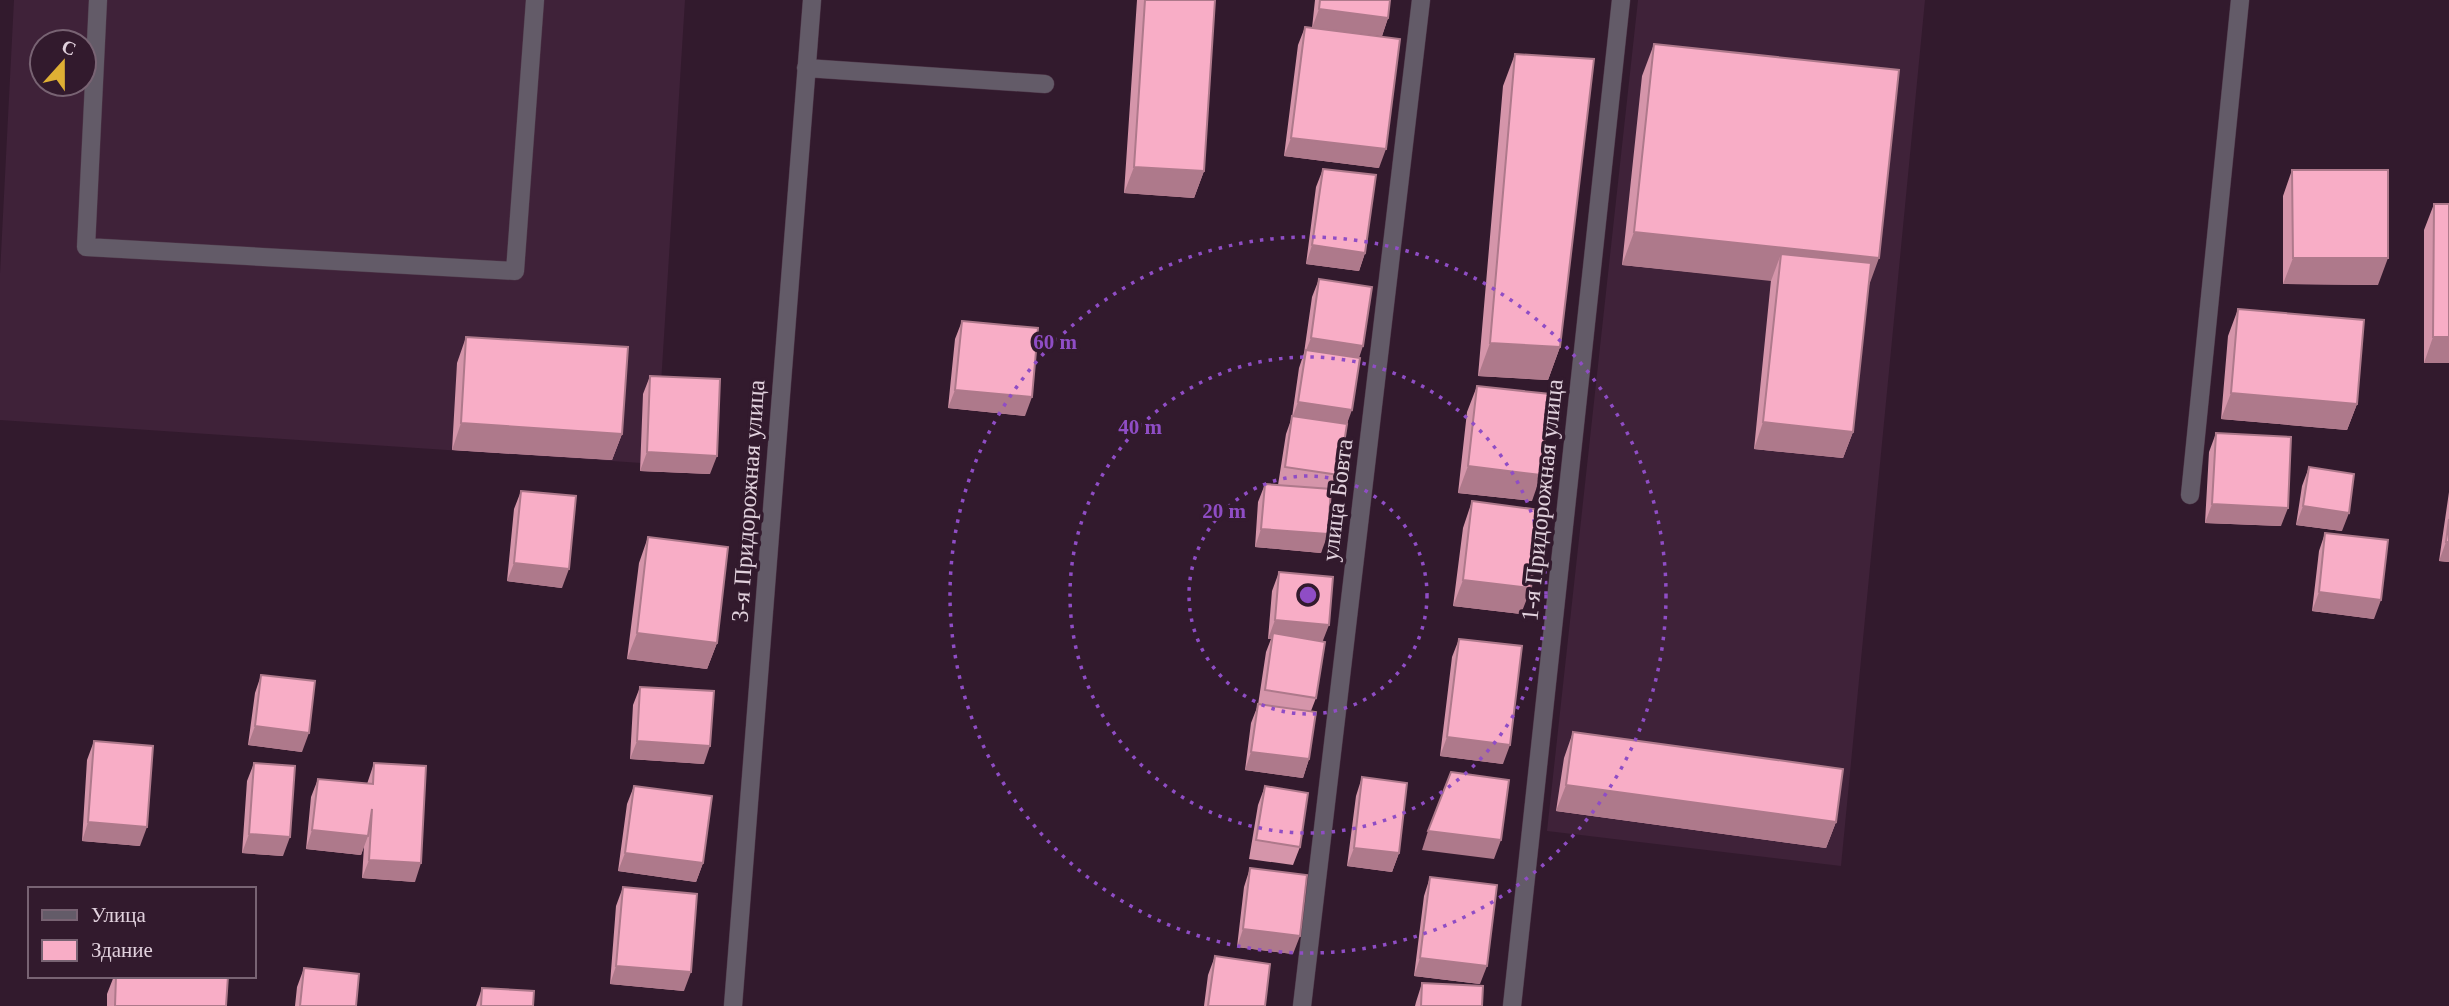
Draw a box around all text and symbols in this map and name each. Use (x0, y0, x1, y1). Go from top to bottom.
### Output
north arrow (28, 28, 98, 98)
text: С (59, 35, 79, 60)
text: 60 m (1033, 330, 1077, 354)
street label: 1-я Придорожная улица (1516, 377, 1568, 622)
street label: 3-я Придорожная улица (727, 378, 769, 623)
text: 40 m (1118, 415, 1162, 439)
street label: улица Бовта (1317, 437, 1357, 563)
text: 20 m (1202, 499, 1246, 523)
centre of rings (1296, 583, 1320, 607)
legend (28, 887, 256, 978)
text: Улица (91, 903, 146, 927)
text: Здание (91, 938, 153, 962)

